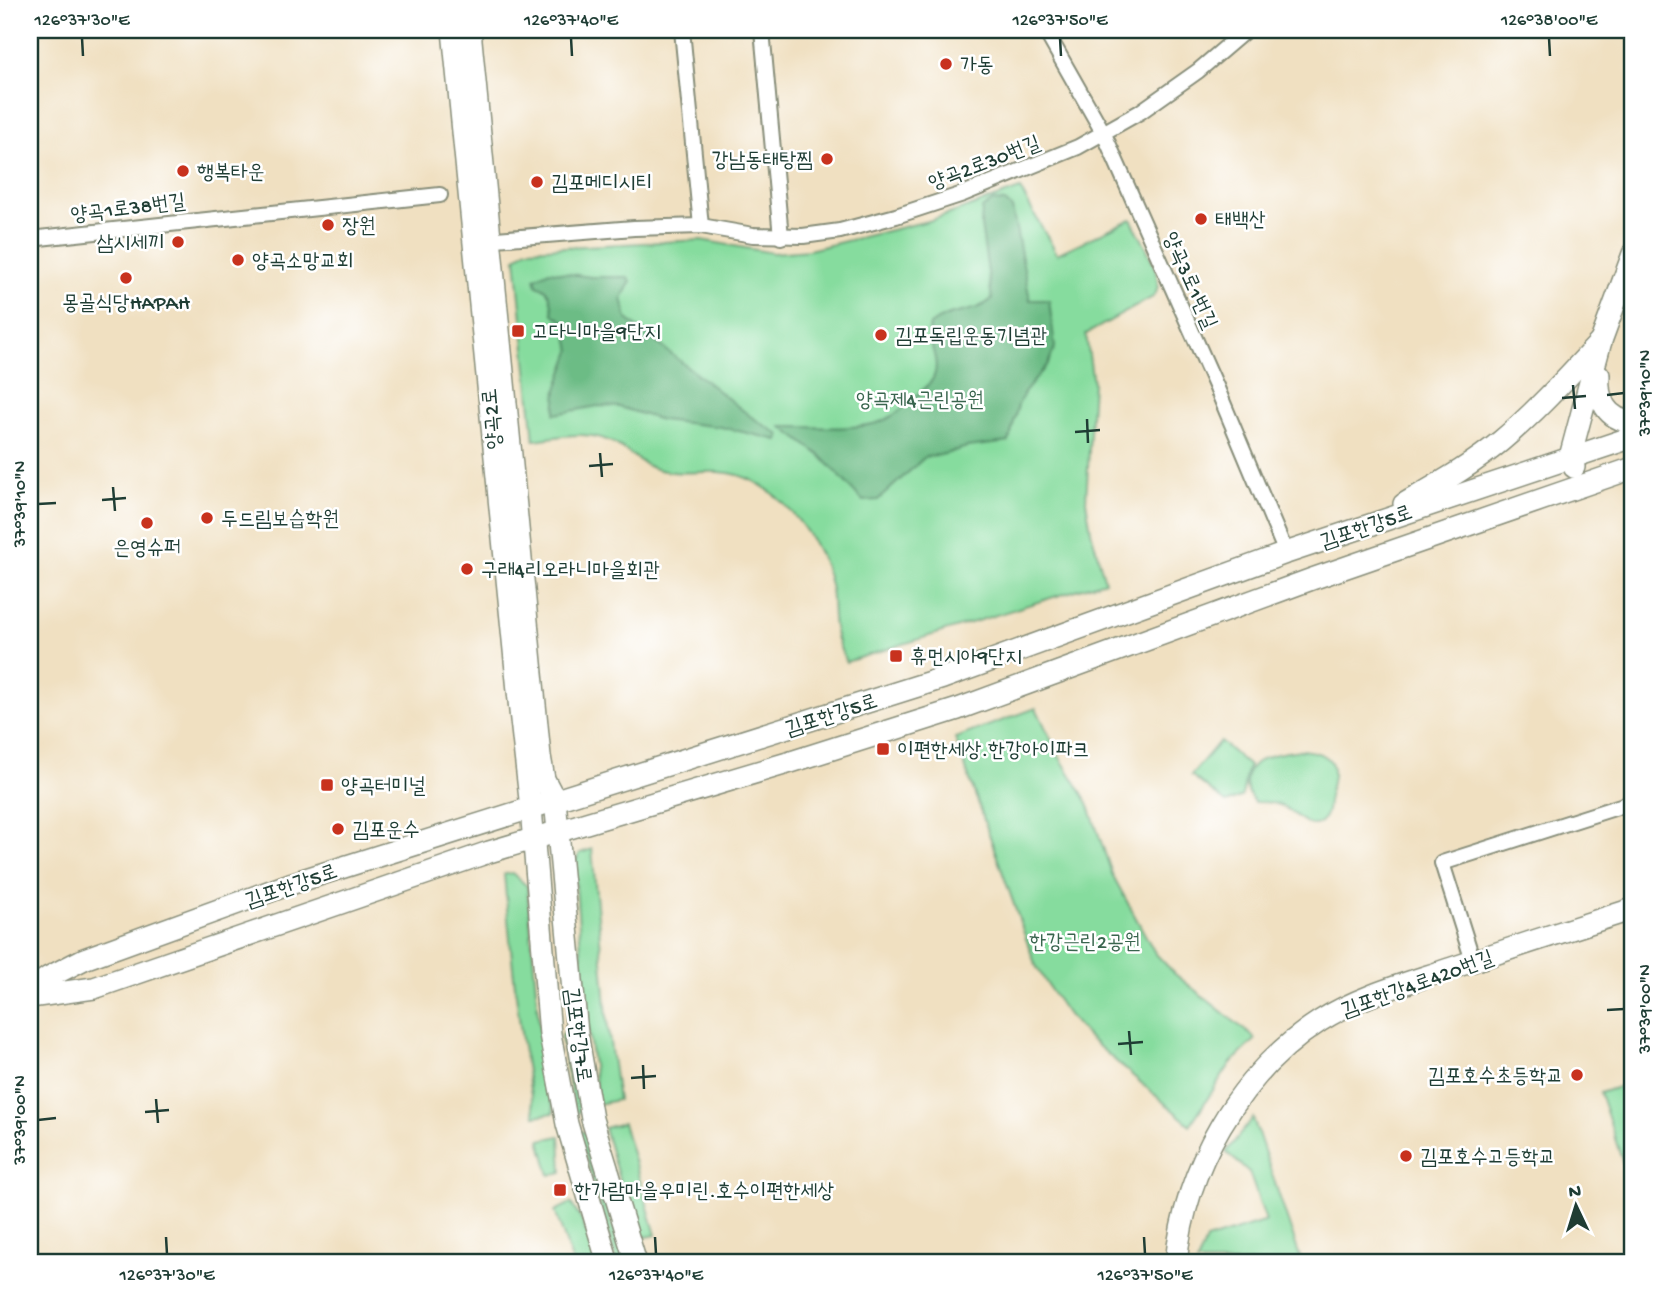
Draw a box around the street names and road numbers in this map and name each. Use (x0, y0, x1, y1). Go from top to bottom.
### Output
street label: 양곡2로30번길 (926, 132, 1045, 198)
street label: 양곡1로38번길 (70, 191, 187, 230)
street label: 양곡3로1번길 (1155, 229, 1220, 334)
street label: 양곡2로 (479, 387, 510, 450)
street label: 김포한강5로 (1318, 502, 1416, 557)
street label: 김포한강5로 (783, 691, 881, 744)
street label: 김포한강5로 (243, 861, 341, 916)
street label: 김포한강4로420번길 (1339, 947, 1498, 1025)
street label: 김포한강7로 (557, 987, 595, 1084)

